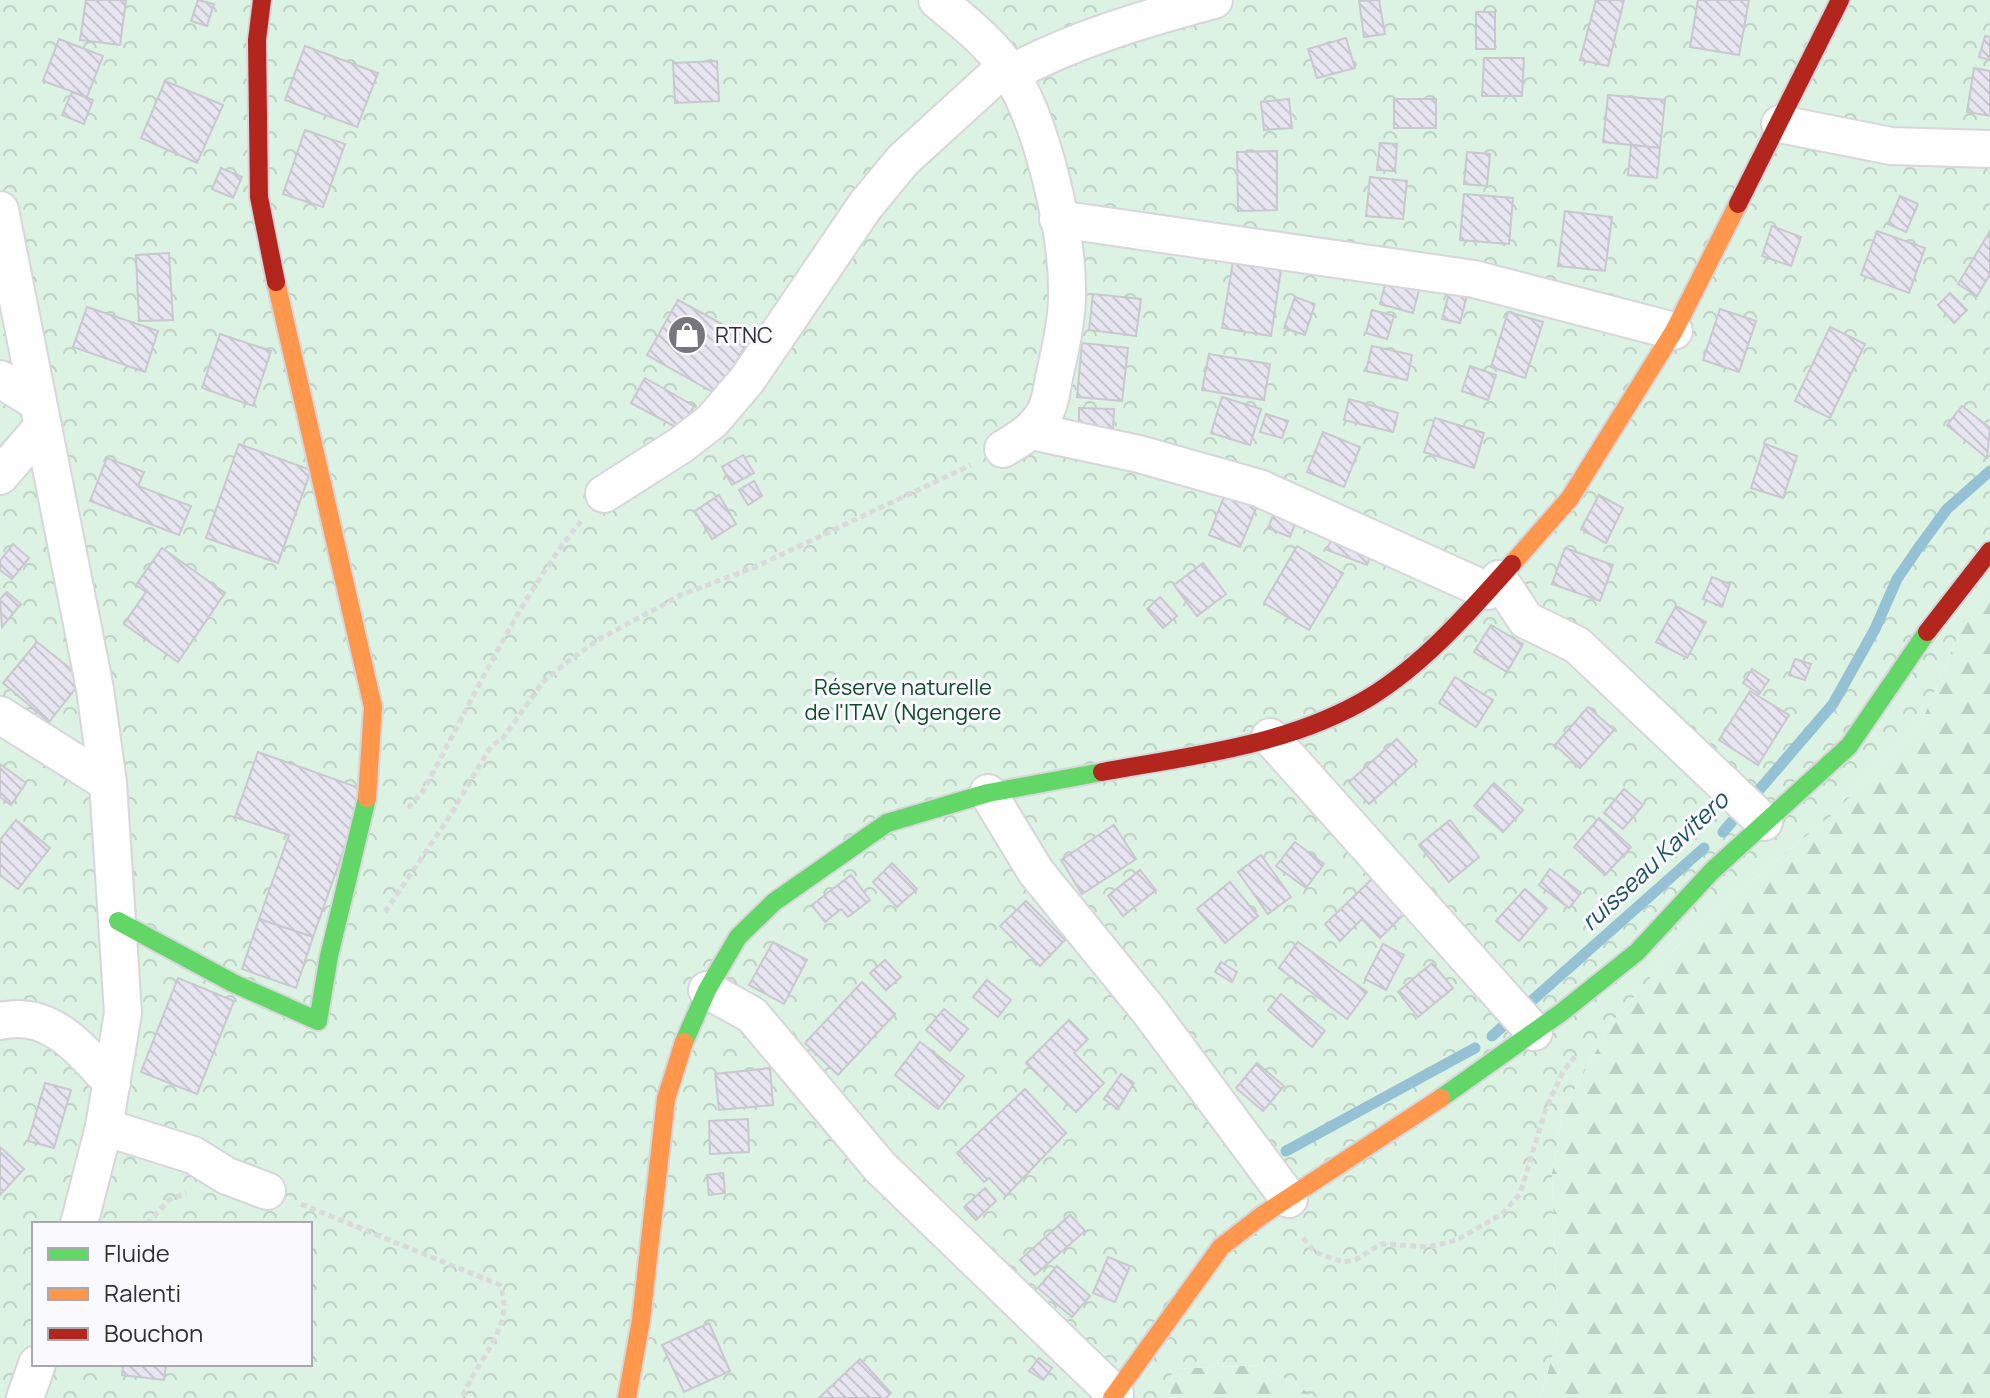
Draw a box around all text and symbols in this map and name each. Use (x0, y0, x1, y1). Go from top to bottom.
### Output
shop icon: RTNC (666, 314, 708, 356)
place label: RTNC (715, 320, 773, 350)
park label: Réserve naturelle de l'ITAV (Ngengere (805, 672, 1002, 727)
water label: ruisseau Kavitero (1573, 782, 1736, 937)
legend (32, 1222, 312, 1366)
text: Fluide (104, 1236, 170, 1269)
text: Ralenti (104, 1276, 181, 1309)
text: Bouchon (104, 1316, 203, 1349)

